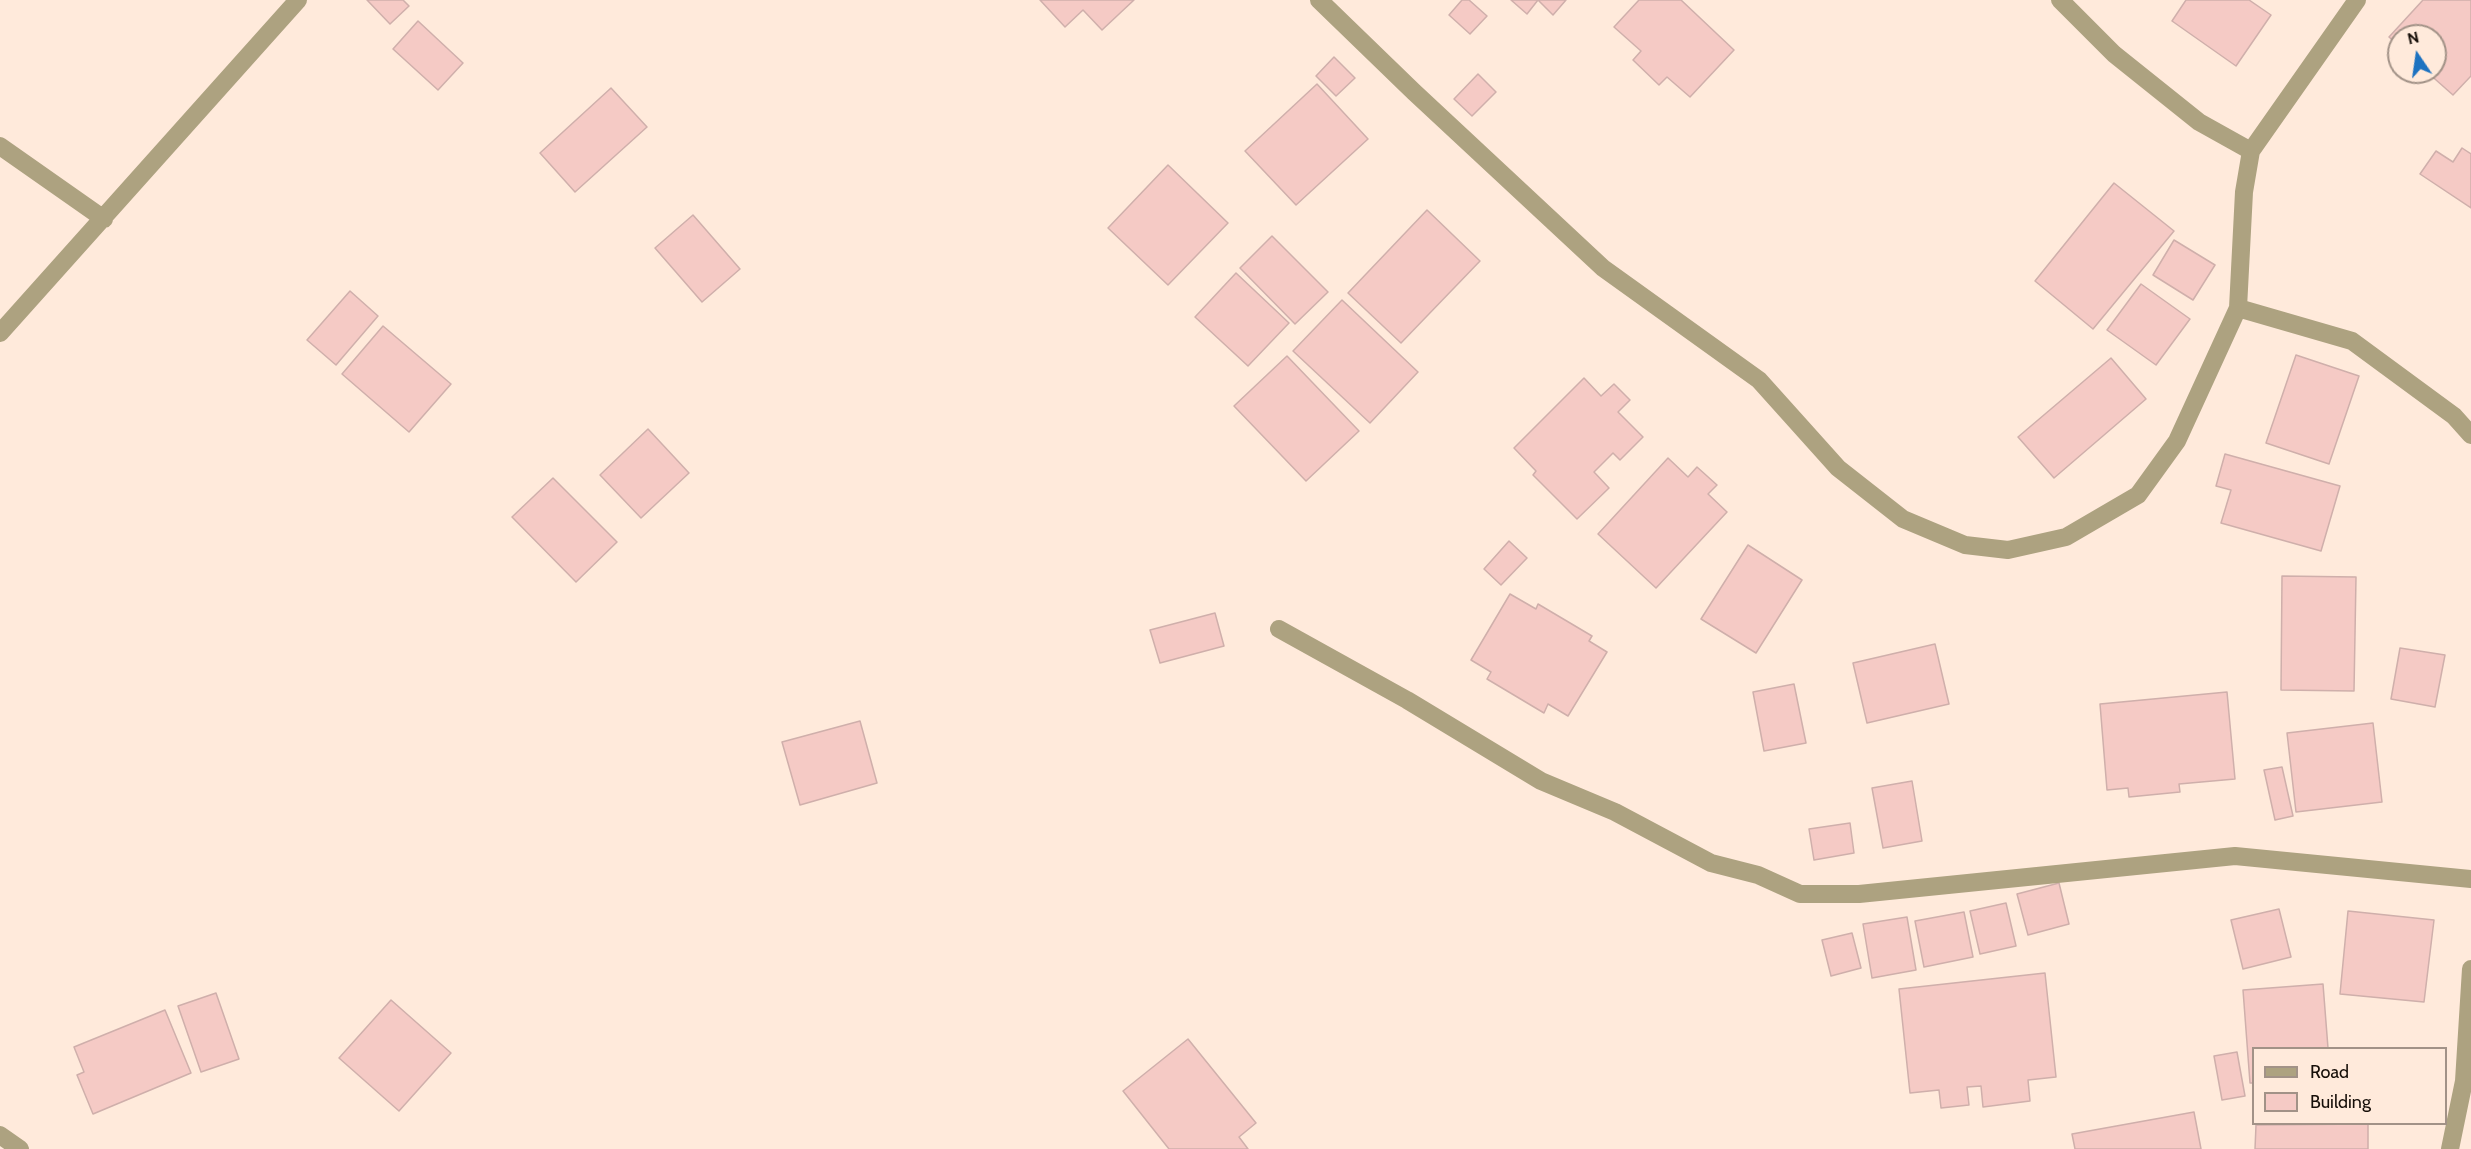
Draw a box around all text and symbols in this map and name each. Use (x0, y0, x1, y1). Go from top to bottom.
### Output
north arrow (2387, 24, 2447, 84)
text: N (2406, 27, 2421, 48)
legend (2252, 1047, 2447, 1125)
text: Road (2310, 1061, 2349, 1083)
text: Building (2310, 1091, 2371, 1113)

